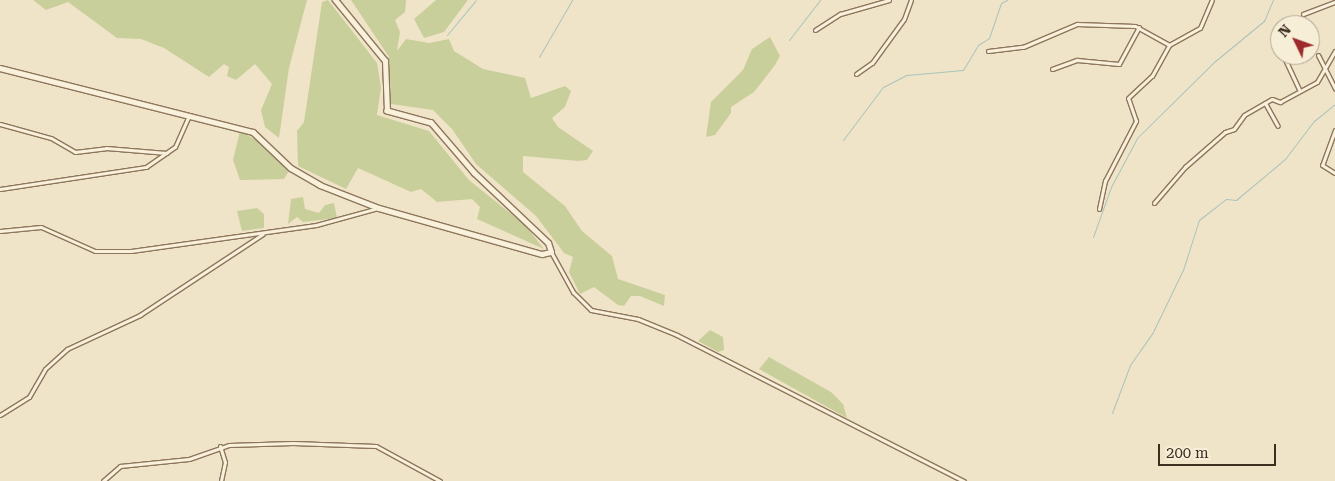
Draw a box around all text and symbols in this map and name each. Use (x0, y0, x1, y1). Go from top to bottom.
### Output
north arrow (1270, 15, 1320, 65)
text: N (1275, 21, 1294, 40)
scale bar (1160, 434, 1278, 466)
text: 200 m (1166, 444, 1209, 462)

